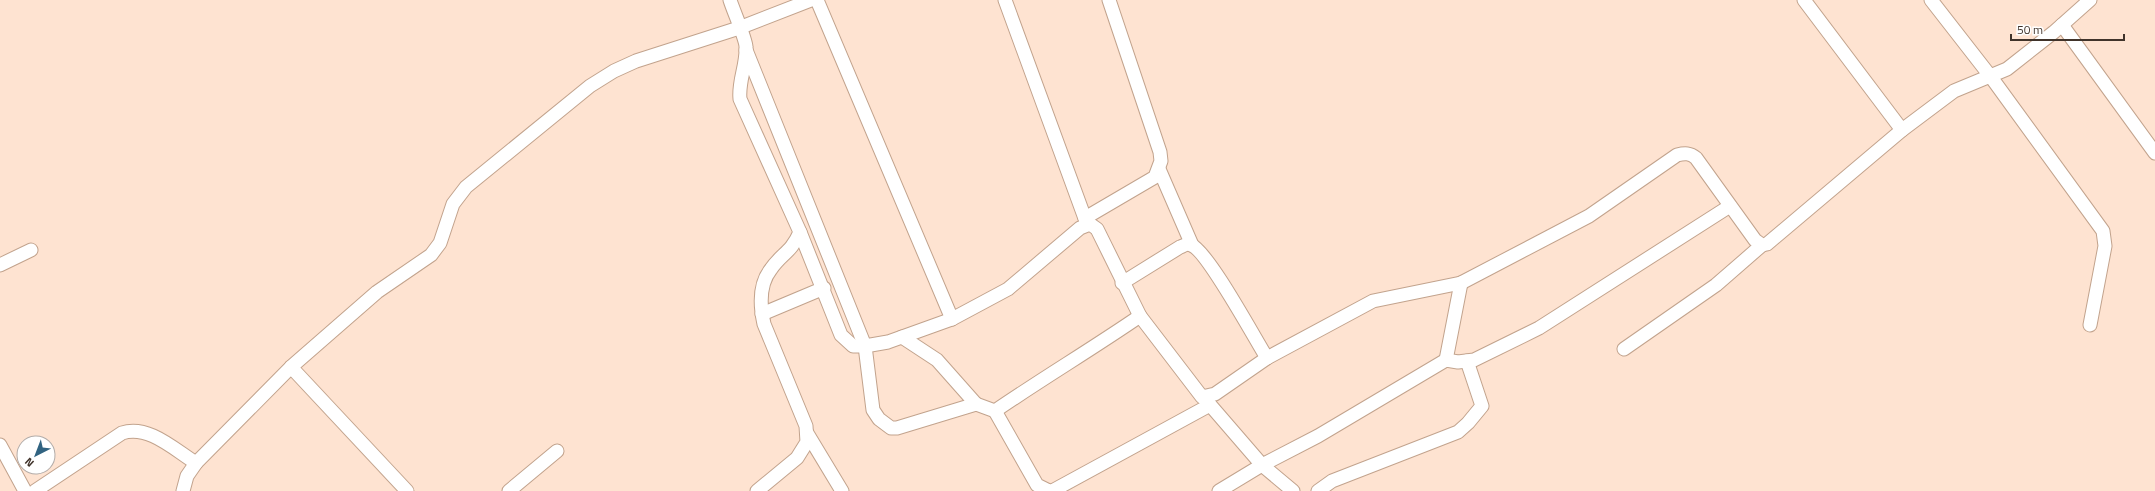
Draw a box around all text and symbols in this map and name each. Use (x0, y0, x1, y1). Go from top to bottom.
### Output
scale bar (2011, 16, 2124, 42)
text: 50 m (2017, 20, 2043, 39)
north arrow (16, 435, 56, 475)
text: N (21, 454, 37, 471)

